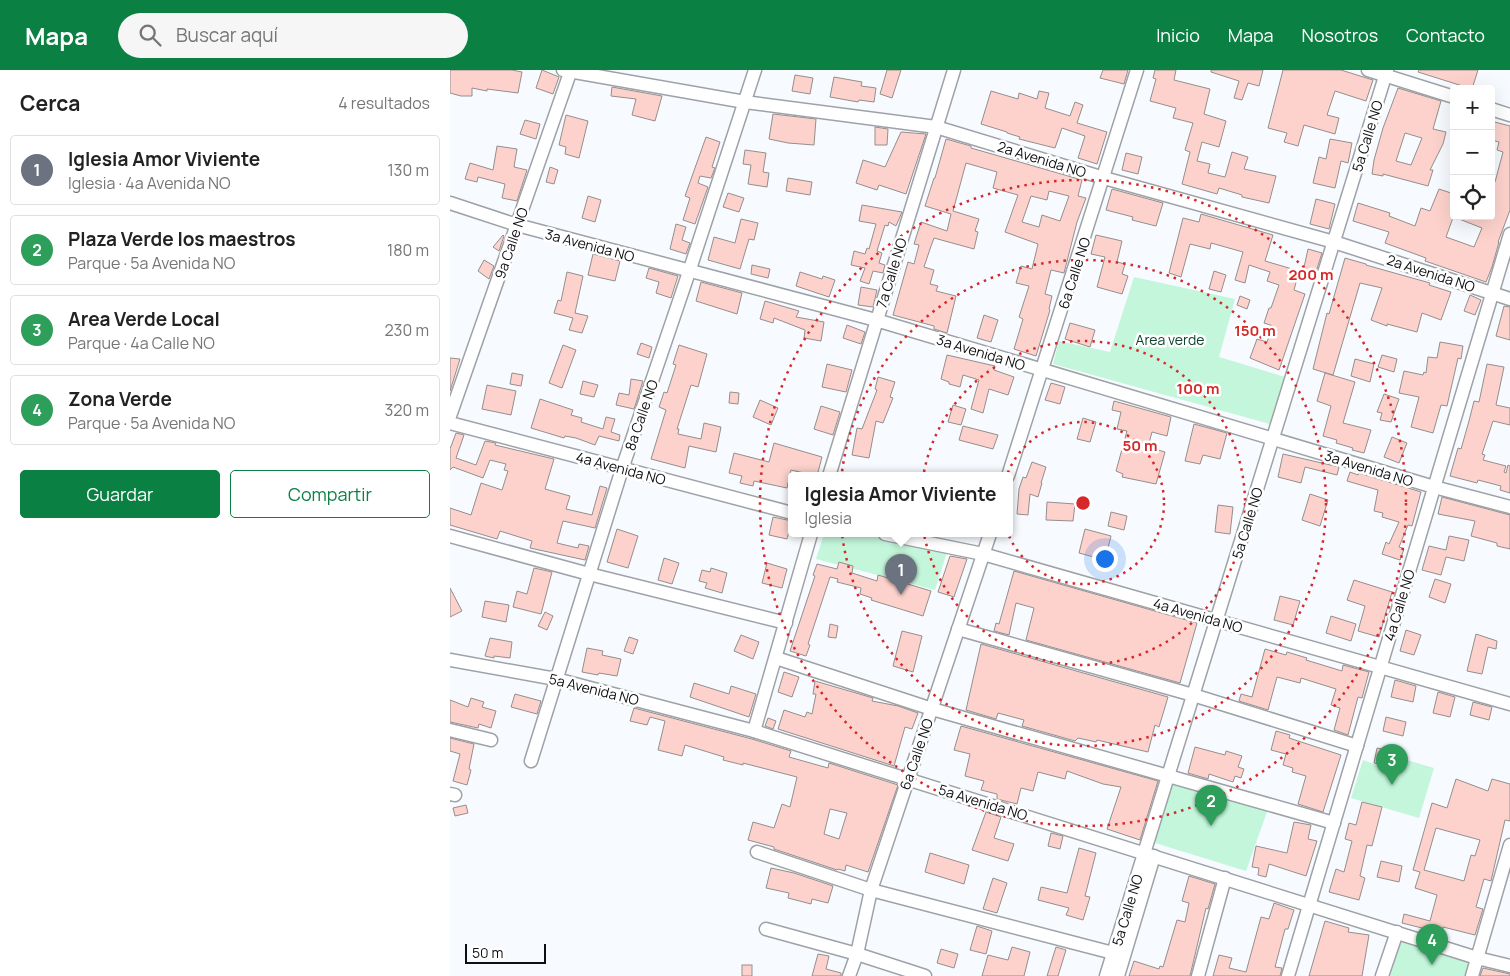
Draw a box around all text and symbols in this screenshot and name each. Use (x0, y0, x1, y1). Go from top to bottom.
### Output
search box (118, 13, 468, 58)
text: Mapa (25, 19, 88, 52)
icon: search (136, 21, 164, 49)
text: Buscar aquí (176, 22, 278, 48)
text: Inicio (1156, 23, 1200, 47)
text: Mapa (1228, 23, 1274, 47)
text: Nosotros (1302, 23, 1378, 47)
text: Contacto (1406, 23, 1485, 47)
map controls (1450, 85, 1495, 220)
button: + (1450, 85, 1495, 130)
text: Cerca (20, 89, 80, 117)
text: 4 resultados (338, 92, 430, 114)
street label: 5a Calle NO (1347, 98, 1387, 174)
button: − (1450, 130, 1495, 175)
street label: 2a Avenida NO (995, 136, 1089, 182)
text: Iglesia Amor Viviente (68, 146, 260, 172)
text: 1 (33, 159, 41, 181)
text: 130 m (387, 159, 429, 181)
text: Iglesia · 4a Avenida NO (68, 172, 231, 194)
button: locate (1450, 175, 1495, 220)
street label: 9a Calle NO (490, 205, 532, 281)
street label: 3a Avenida NO (543, 224, 637, 266)
text: Plaza Verde los maestros (68, 226, 296, 252)
street label: 7a Calle NO (871, 235, 911, 311)
street label: 6a Calle NO (1053, 235, 1095, 311)
text: 2 (32, 239, 42, 261)
text: 180 m (387, 239, 429, 261)
street label: 2a Avenida NO (1384, 250, 1478, 296)
text: Parque · 5a Avenida NO (68, 252, 235, 274)
text: 200 m (1288, 264, 1334, 285)
text: Area Verde Local (68, 306, 220, 332)
text: 3 (32, 319, 42, 341)
text: 230 m (385, 319, 429, 341)
text: 150 m (1234, 320, 1276, 341)
street label: 3a Avenida NO (934, 330, 1028, 374)
park label: Area verde (1136, 330, 1204, 349)
text: Parque · 4a Calle NO (68, 332, 215, 354)
street label: 8a Calle NO (620, 377, 662, 453)
text: 100 m (1177, 378, 1219, 399)
text: Zona Verde (68, 386, 172, 412)
text: 4 (32, 399, 42, 421)
text: 320 m (385, 399, 429, 421)
text: Parque · 5a Avenida NO (68, 412, 235, 434)
text: 50 m (1122, 435, 1158, 456)
street label: 3a Avenida NO (1322, 446, 1416, 490)
street label: 4a Avenida NO (574, 447, 668, 489)
button: Guardar (20, 470, 220, 518)
button: Compartir (230, 470, 430, 518)
popup (788, 472, 1013, 537)
text: Iglesia Amor Viviente (804, 481, 997, 507)
street label: 5a Calle NO (1227, 485, 1267, 561)
centre of rings (1074, 494, 1092, 512)
text: Iglesia (804, 507, 852, 529)
your location (1092, 546, 1118, 572)
pin: 1 (885, 554, 917, 595)
street label: 4a Calle NO (1379, 567, 1419, 643)
street label: 4a Avenida NO (1151, 593, 1245, 637)
street label: 5a Avenida NO (547, 669, 641, 709)
street label: 6a Calle NO (895, 716, 937, 792)
pin: 3 (1376, 744, 1408, 785)
street label: 5a Avenida NO (936, 779, 1030, 825)
pin: 2 (1195, 785, 1227, 826)
street label: 5a Calle NO (1107, 872, 1147, 948)
pin: 4 (1416, 924, 1448, 965)
scale bar (465, 941, 546, 964)
text: 50 m (472, 943, 503, 962)

